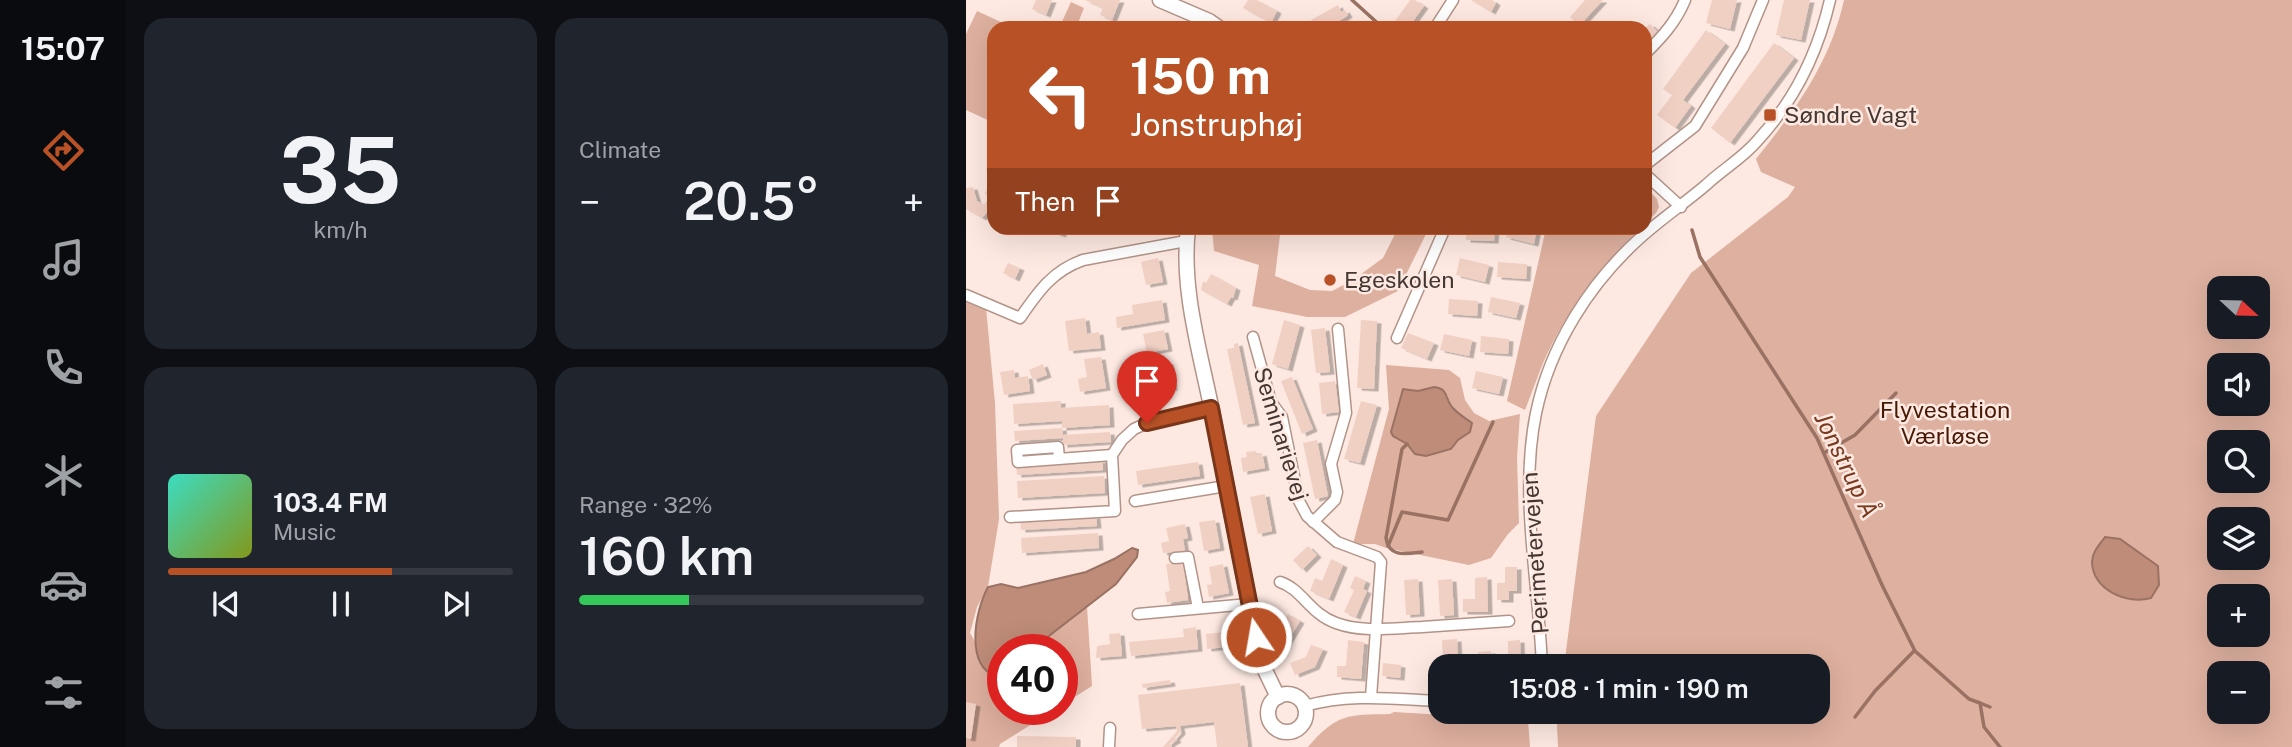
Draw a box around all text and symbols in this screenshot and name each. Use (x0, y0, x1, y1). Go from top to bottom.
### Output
text: 15:07 (21, 30, 105, 67)
text: 150 m (1130, 47, 1271, 105)
icon: left (1015, 49, 1106, 140)
place label: Søndre Vagt (1784, 101, 1917, 128)
text: Jonstruphøj (1130, 106, 1303, 143)
marker: Søndre Vagt (1762, 107, 1778, 123)
text: 35 (280, 117, 401, 223)
icon: directions (39, 126, 88, 175)
text: Climate (579, 136, 661, 163)
text: 20.5° (683, 171, 820, 232)
text: − (579, 180, 600, 225)
text: + (903, 180, 924, 225)
icon: arrive (1089, 182, 1127, 220)
text: Then (1015, 186, 1075, 217)
text: km/h (313, 216, 368, 243)
icon: music (39, 235, 88, 284)
place label: Egeskolen (1344, 266, 1455, 293)
marker: Egeskolen (1322, 272, 1338, 288)
north arrow (2207, 276, 2270, 340)
map controls (2207, 276, 2270, 724)
icon: phone (39, 343, 88, 392)
pin (1117, 351, 1177, 423)
button: sound (2207, 353, 2270, 416)
icon: arrive (1128, 362, 1166, 400)
street label: Seminarievej (1248, 364, 1315, 504)
park label: Flyvestation Værløse (1880, 396, 2010, 449)
water label: Jonstrup Å (1809, 407, 1885, 522)
button: search (2207, 430, 2270, 493)
icon: climate (39, 451, 88, 500)
street label: Perimetervejen (1515, 471, 1554, 635)
text: 103.4 FM (273, 487, 388, 518)
text: Range · 32% (579, 491, 712, 518)
button: layers (2207, 507, 2270, 570)
text: Music (273, 518, 337, 545)
text: 160 km (579, 526, 754, 587)
icon: car (39, 560, 88, 609)
button: + (2207, 584, 2270, 647)
icon: previous (207, 585, 245, 623)
icon: pause (322, 585, 360, 623)
icon: next (437, 585, 475, 623)
position arrow (1219, 600, 1293, 674)
speed limit sign: 40 (987, 634, 1078, 725)
button: − (2207, 661, 2270, 724)
icon: filters (39, 668, 88, 717)
text: 15:08 · 1 min · 190 m (1509, 673, 1749, 704)

